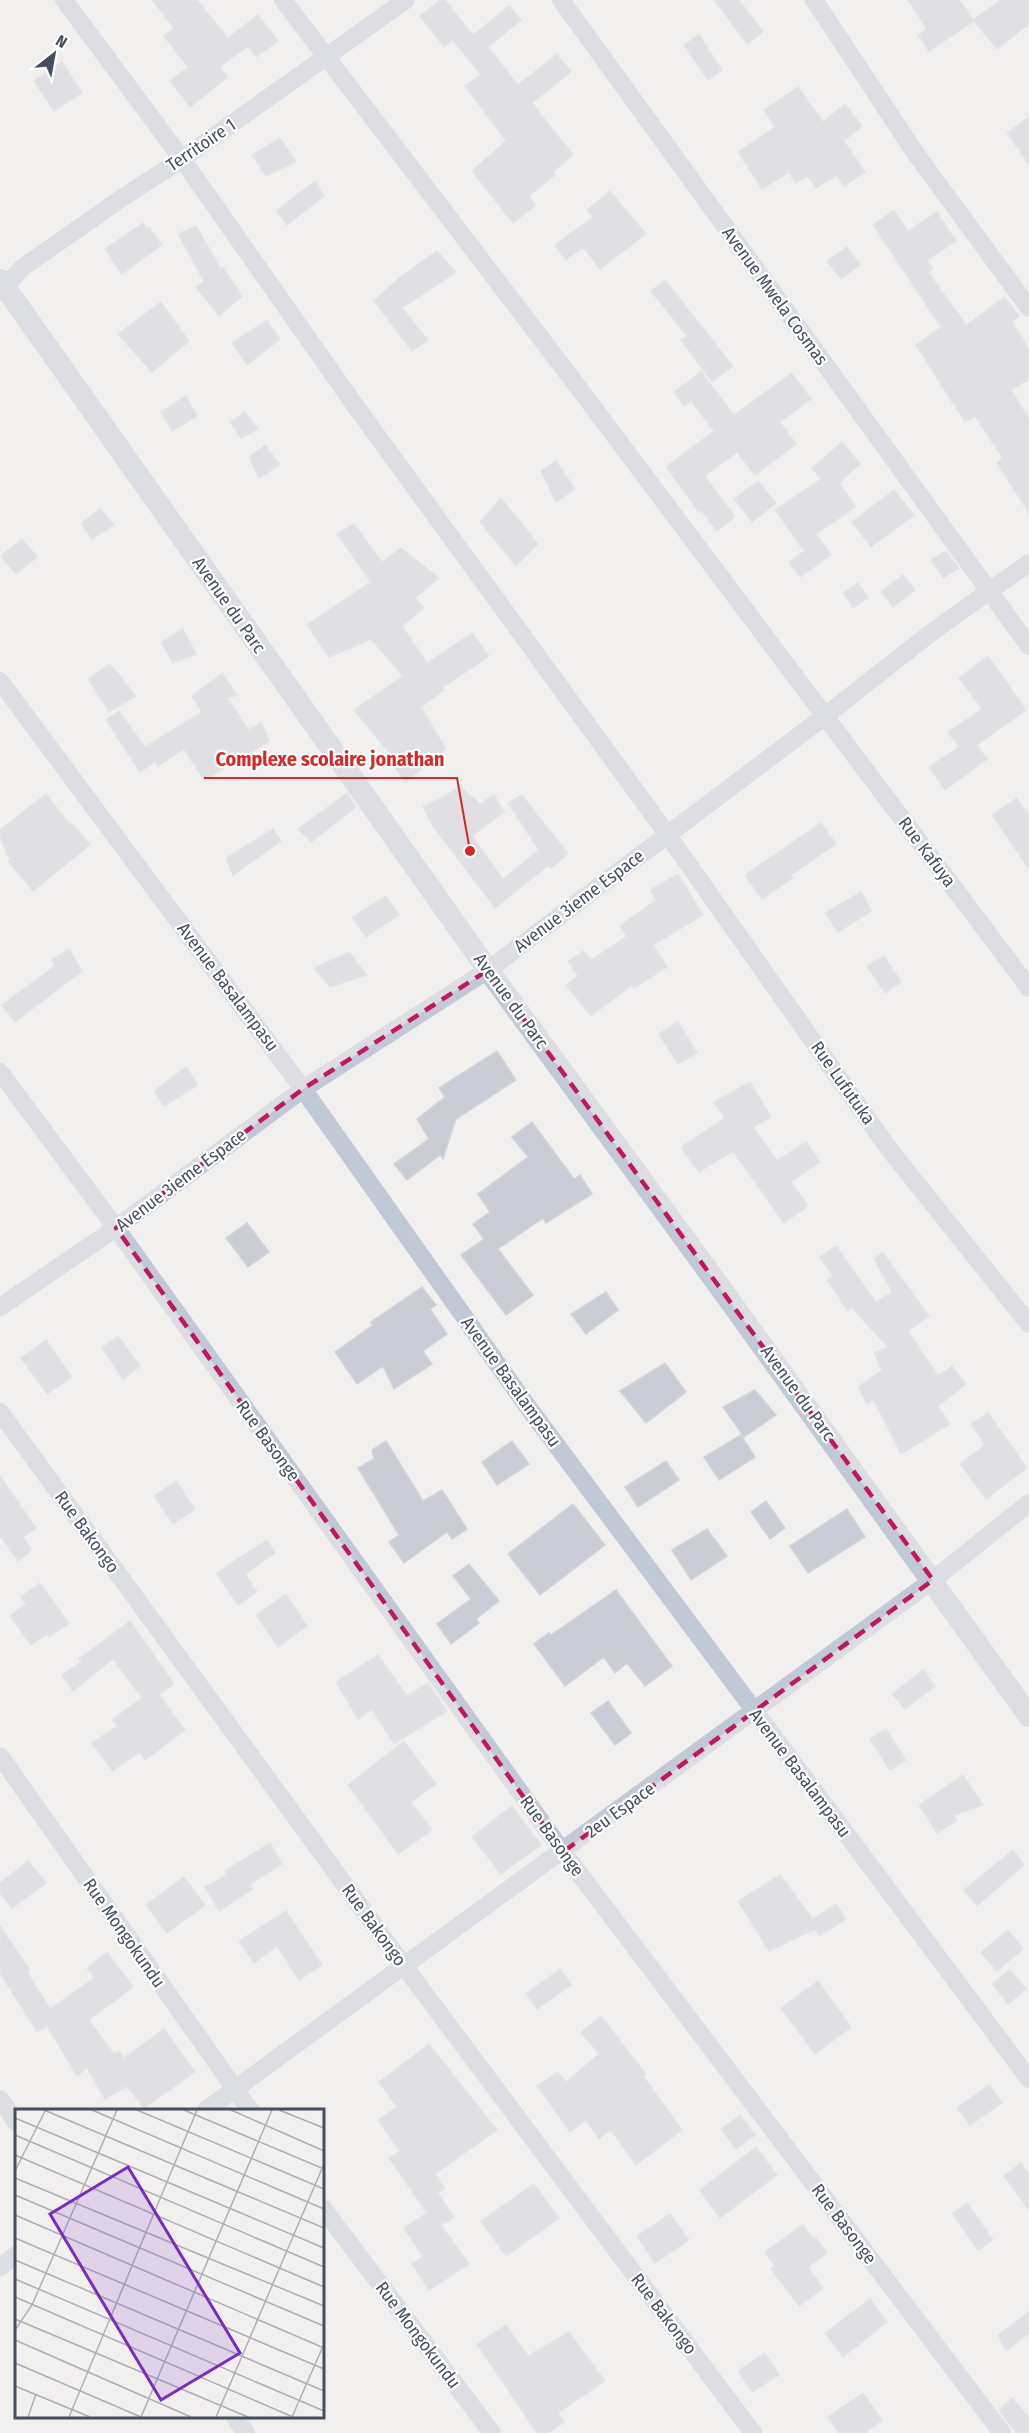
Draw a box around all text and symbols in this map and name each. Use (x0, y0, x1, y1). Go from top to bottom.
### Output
north arrow (24, 24, 84, 84)
text: N (52, 31, 70, 52)
street label: Territoire 1 (162, 114, 240, 176)
street label: Avenue Mwela Cosmas (717, 223, 833, 370)
street label: Avenue du Parc (188, 553, 270, 658)
callout: Complexe scolaire jonathan (204, 740, 457, 778)
text: Complexe scolaire jonathan (215, 747, 445, 771)
street label: Rue Kafuya (894, 813, 961, 892)
street label: Avenue 3ieme Espace (510, 845, 649, 957)
street label: Avenue Basalampasu (172, 918, 284, 1056)
street label: Avenue du Parc (469, 949, 553, 1053)
street label: Rue Lufutuka (806, 1037, 880, 1129)
street label: Avenue 3ieme Espace (112, 1124, 251, 1236)
street label: Avenue Basalampasu (456, 1313, 566, 1451)
street label: Avenue du Parc (756, 1341, 840, 1445)
street label: Rue Basonge (231, 1396, 305, 1486)
street label: Rue Bakongo (50, 1487, 124, 1577)
street label: Avenue Basalampasu (744, 1704, 856, 1842)
street label: 2eu Espace (581, 1777, 659, 1843)
street label: Rue Basonge (515, 1791, 589, 1881)
street label: Rue Mongokundu (78, 1874, 170, 1992)
street label: Rue Bakongo (337, 1880, 411, 1970)
inset map (15, 2109, 324, 2418)
street label: Rue Basonge (807, 2180, 881, 2268)
street label: Rue Bakongo (626, 2269, 702, 2359)
street label: Rue Mongokundu (371, 2277, 465, 2393)

